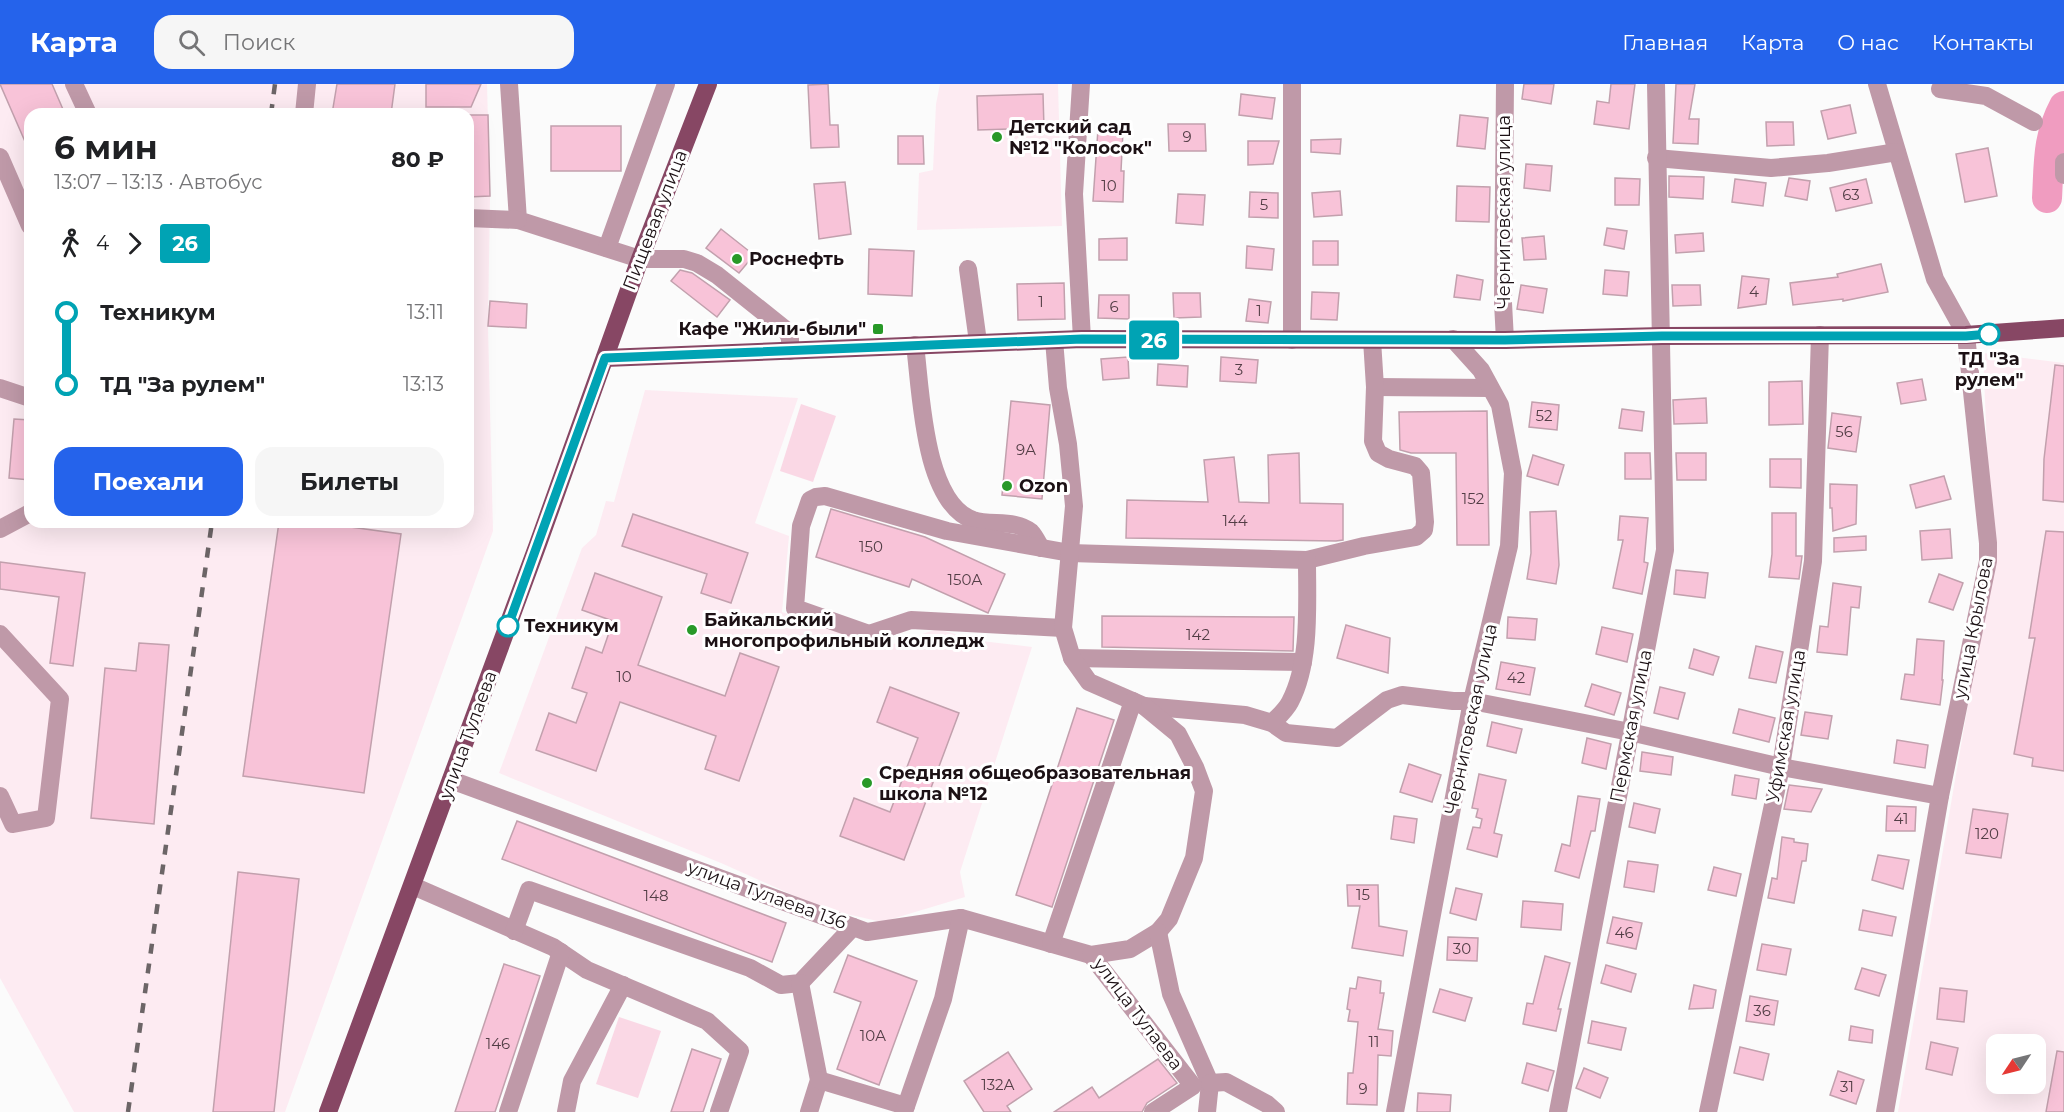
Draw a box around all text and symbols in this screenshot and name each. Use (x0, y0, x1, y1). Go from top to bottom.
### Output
search box (154, 15, 574, 69)
text: Карта (30, 25, 118, 59)
icon: search (175, 26, 208, 59)
text: Поиск (223, 29, 295, 56)
text: Главная (1622, 30, 1708, 55)
text: Карта (1741, 30, 1804, 55)
text: О нас (1837, 30, 1899, 55)
text: Контакты (1932, 30, 2034, 55)
street label: Черниговская улица (1493, 115, 1515, 309)
place label: Детский сад №12 "Колосок" (1009, 116, 1152, 159)
text: 6 мин (54, 127, 158, 167)
house number: 9 (1182, 127, 1192, 146)
marker: Детский сад №12 "Колосок" (990, 130, 1004, 144)
text: 80 ₽ (391, 146, 444, 173)
street label: Пищевая улица (618, 147, 692, 293)
text: 13:07 – 13:13 · Автобус (54, 170, 263, 194)
house number: 10 (1101, 176, 1117, 195)
house number: 63 (1842, 185, 1860, 204)
house number: 5 (1260, 195, 1268, 214)
icon: walk (54, 227, 87, 260)
icon: forward (118, 227, 151, 260)
text: 4 (96, 231, 109, 255)
text: 26 (172, 231, 198, 256)
place label: Роснефть (749, 248, 844, 270)
marker: Роснефть (730, 252, 744, 266)
house number: 4 (1749, 282, 1759, 301)
house number: 1 (1038, 292, 1044, 311)
house number: 6 (1109, 297, 1119, 316)
text: Техникум (100, 299, 216, 326)
text: 13:11 (407, 300, 444, 324)
house number: 1 (1256, 301, 1262, 320)
place label: Кафе "Жили-были" (678, 318, 866, 340)
line badge: 26 (1127, 320, 1181, 360)
marker: Кафе "Жили-были" (871, 322, 885, 336)
marker: ТД "За рулем" (1978, 323, 2000, 345)
text: 26 (1141, 328, 1167, 353)
place label: ТД "За рулем" (1955, 348, 2023, 391)
house number: 3 (1235, 360, 1243, 379)
text: ТД "За рулем" (100, 371, 265, 398)
text: 13:13 (403, 372, 444, 396)
house number: 52 (1536, 406, 1552, 425)
house number: 56 (1835, 422, 1853, 441)
house number: 9А (1016, 440, 1036, 459)
button: Поехали (54, 447, 243, 516)
button: Билеты (255, 447, 444, 516)
place label: Ozon (1019, 475, 1068, 497)
marker: Ozon (1000, 479, 1014, 493)
house number: 152 (1462, 489, 1484, 508)
house number: 144 (1222, 511, 1248, 530)
house number: 150 (859, 537, 883, 556)
street label: улица Крылова (1948, 555, 1998, 702)
house number: 150А (948, 570, 982, 589)
place label: Байкальский многопрофильный колледж (704, 609, 985, 652)
marker: Техникум (497, 615, 519, 637)
place label: Техникум (524, 615, 619, 637)
street label: Черниговская улица (1440, 622, 1502, 816)
marker: Байкальский многопрофильный колледж (685, 623, 699, 637)
house number: 142 (1186, 625, 1210, 644)
street label: Пермская улица (1605, 648, 1657, 804)
street label: Уфимская улица (1762, 648, 1810, 804)
house number: 10 (616, 667, 632, 686)
street label: улица Тулаева (434, 668, 501, 803)
house number: 42 (1507, 668, 1525, 687)
place label: Средняя общеобразовательная школа №12 (879, 762, 1191, 805)
marker: Средняя общеобразовательная школа №12 (860, 776, 874, 790)
house number: 41 (1894, 809, 1908, 828)
house number: 120 (1975, 824, 1999, 843)
street label: улица Тулаева 136 (684, 856, 849, 934)
house number: 15 (1356, 885, 1370, 904)
house number: 148 (643, 886, 669, 905)
house number: 46 (1614, 923, 1634, 942)
house number: 30 (1453, 939, 1471, 958)
street label: улица Тулаева (1088, 953, 1187, 1075)
house number: 36 (1753, 1001, 1771, 1020)
house number: 10А (860, 1026, 886, 1045)
house number: 11 (1369, 1032, 1379, 1051)
house number: 146 (486, 1034, 510, 1053)
north arrow (1986, 1034, 2046, 1094)
map controls (1986, 1034, 2046, 1094)
house number: 132А (981, 1075, 1015, 1094)
house number: 31 (1840, 1077, 1854, 1096)
house number: 9 (1358, 1079, 1368, 1098)

